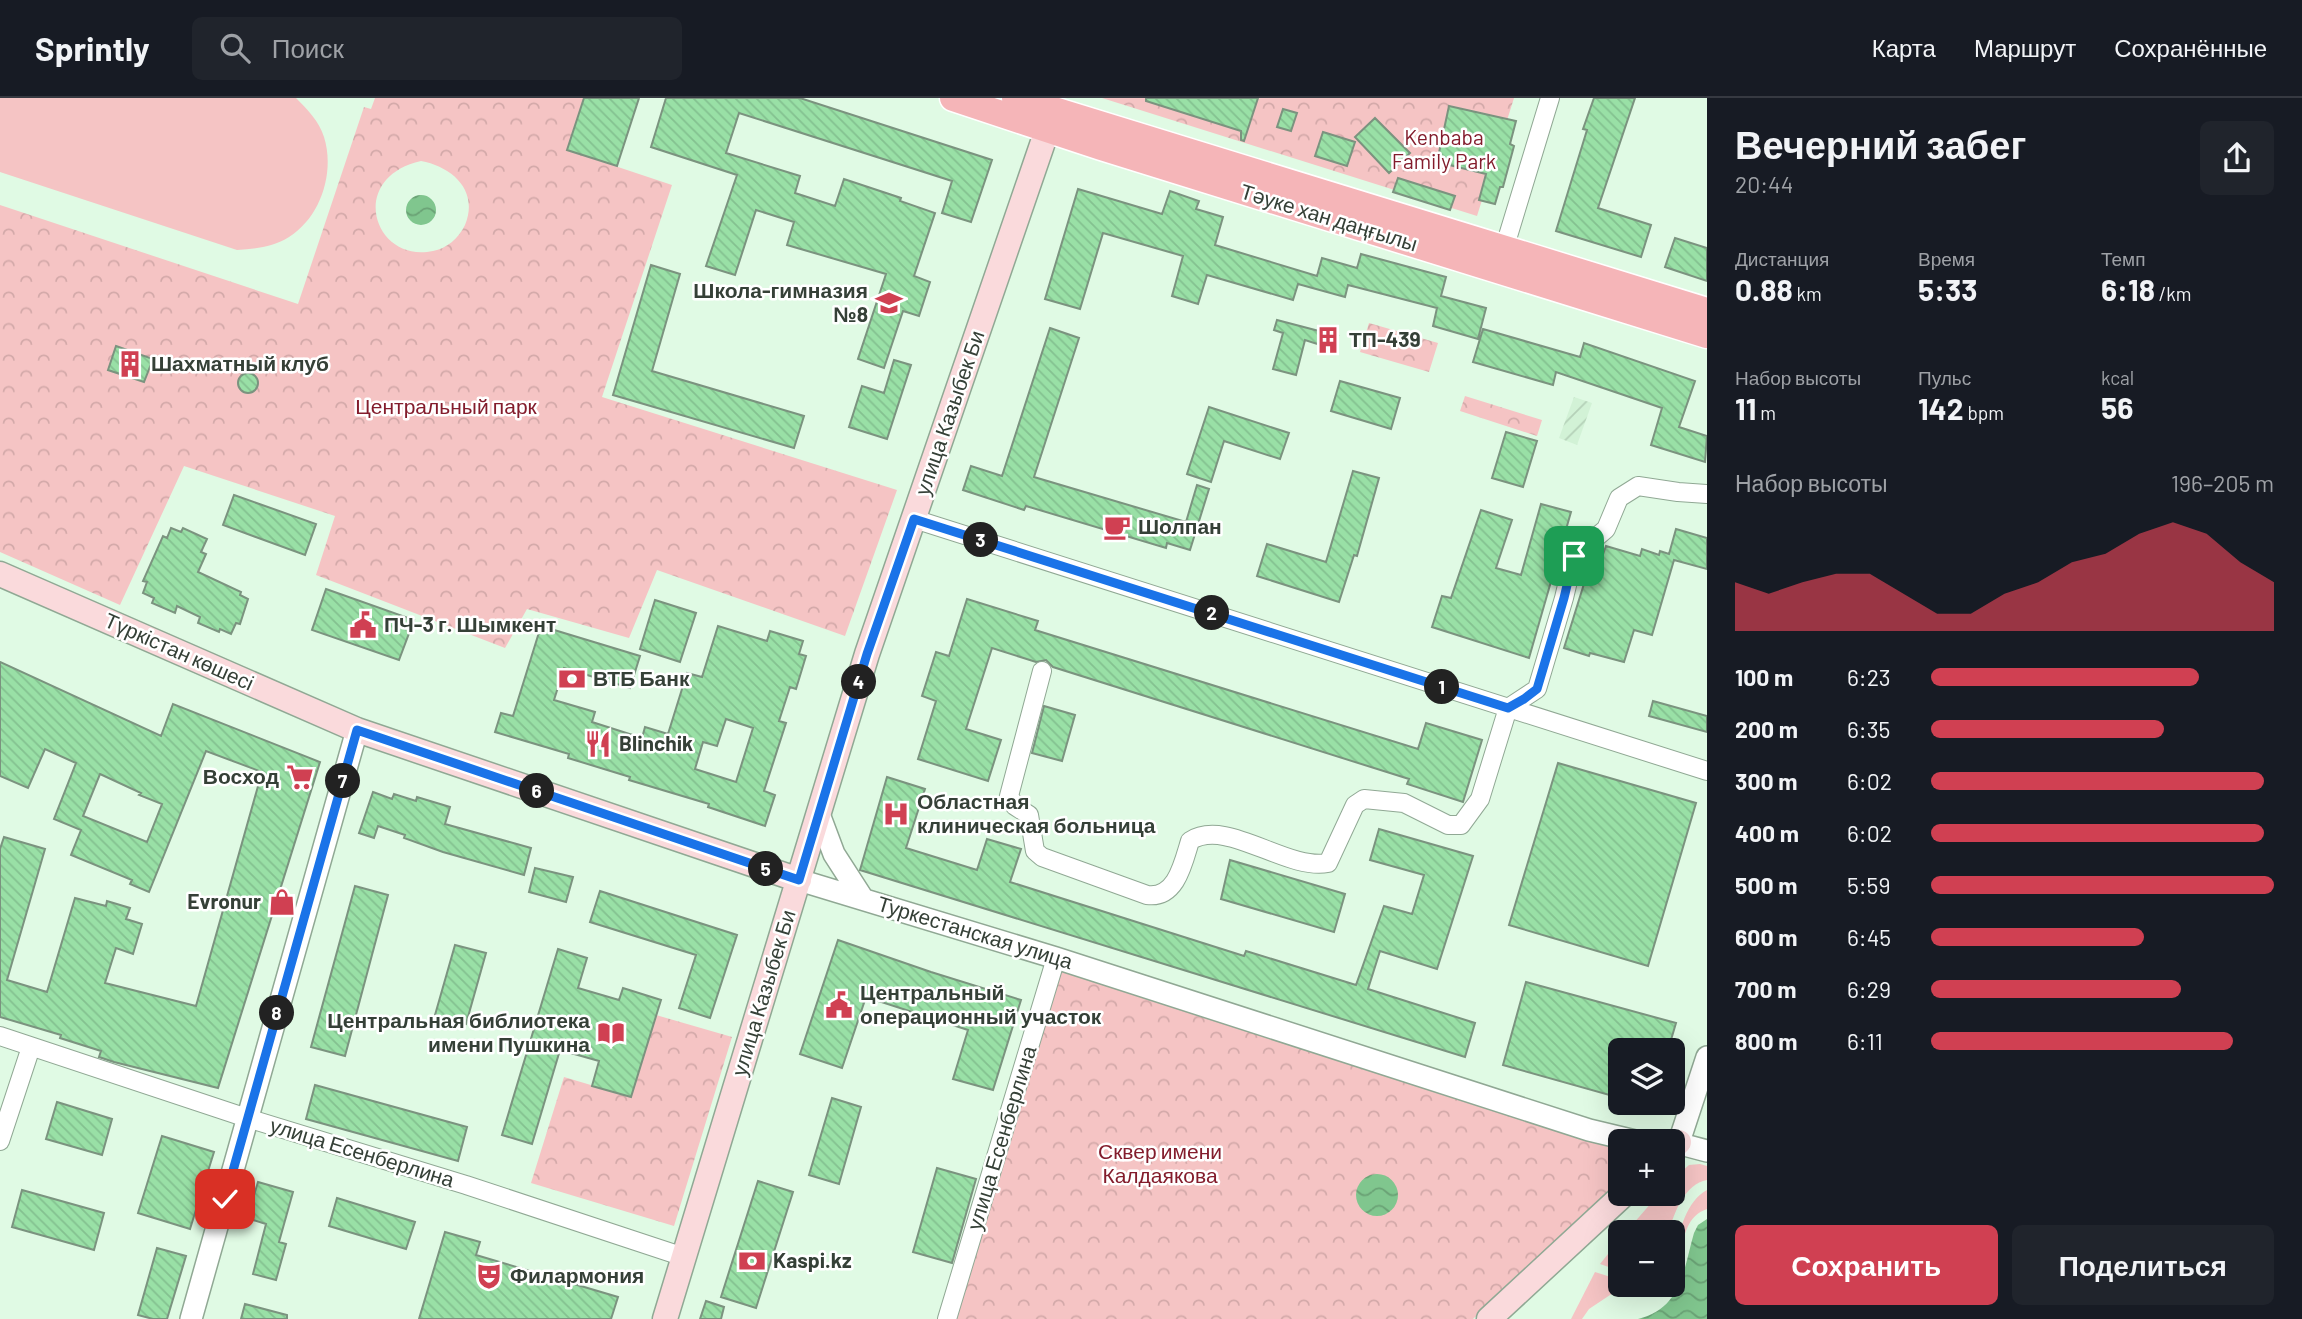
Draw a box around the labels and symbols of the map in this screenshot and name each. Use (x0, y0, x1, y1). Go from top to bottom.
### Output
park label: Kenbaba Family Park (1392, 124, 1496, 173)
street label: Тәуке хан даңғылы (1238, 178, 1421, 255)
place label: Школа-гимназия №8 (693, 277, 868, 326)
school or university icon: Школа-гимназия №8 (874, 288, 904, 318)
building icon: ТП-439 (1313, 325, 1343, 355)
place label: ТП-439 (1349, 326, 1421, 351)
street label: улица Казыбек Би (909, 327, 989, 498)
building icon: Шахматный клуб (115, 349, 145, 379)
place label: Шахматный клуб (151, 350, 329, 375)
park label: Центральный парк (355, 393, 538, 418)
cafe icon: Шолпан (1102, 512, 1132, 542)
place label: Шолпан (1138, 513, 1222, 538)
pin: 3 (964, 522, 998, 558)
pin (1544, 526, 1604, 586)
pin: 2 (1194, 596, 1230, 630)
street label: Түркістан көшесі (101, 607, 258, 695)
public building icon: ПЧ-3 г. Шымкент (348, 610, 378, 640)
place label: ПЧ-3 г. Шымкент (384, 611, 556, 636)
bank icon: ВТБ Банк (557, 664, 587, 694)
pin: 4 (842, 664, 876, 700)
place label: ВТБ Банк (593, 665, 690, 690)
pin: 1 (1424, 670, 1460, 704)
restaurant icon: Blinchik (583, 729, 613, 759)
place label: Blinchik (619, 730, 693, 755)
supermarket icon: Восход (285, 762, 315, 792)
place label: Восход (203, 763, 279, 788)
pin: 7 (326, 764, 360, 798)
pin: 6 (520, 774, 554, 808)
place label: Областная клиническая больница (917, 788, 1156, 837)
hospital icon: Областная клиническая больница (881, 799, 911, 829)
pin: 5 (748, 852, 784, 886)
shop icon: Evronur (267, 887, 297, 917)
place label: Evronur (187, 888, 261, 913)
street label: Туркестанская улица (875, 890, 1076, 973)
street label: улица Казыбек Би (725, 906, 800, 1079)
place label: Центральный операционный участок (860, 979, 1102, 1028)
public building icon: Центральный операционный участок (824, 990, 854, 1020)
pin: 8 (260, 996, 294, 1030)
place label: Центральная библиотека имени Пушкина (327, 1007, 590, 1056)
library icon: Центральная библиотека имени Пушкина (596, 1018, 626, 1048)
street label: улица Есенберлина (961, 1042, 1041, 1233)
street label: улица Есенберлина (267, 1112, 458, 1192)
park label: Сквер имени Калдаякова (1098, 1138, 1222, 1187)
pin (195, 1169, 255, 1229)
bank icon: Kaspi.kz (737, 1246, 767, 1276)
place label: Kaspi.kz (773, 1247, 852, 1272)
theatre icon: Филармония (474, 1261, 504, 1291)
place label: Филармония (510, 1262, 644, 1287)

